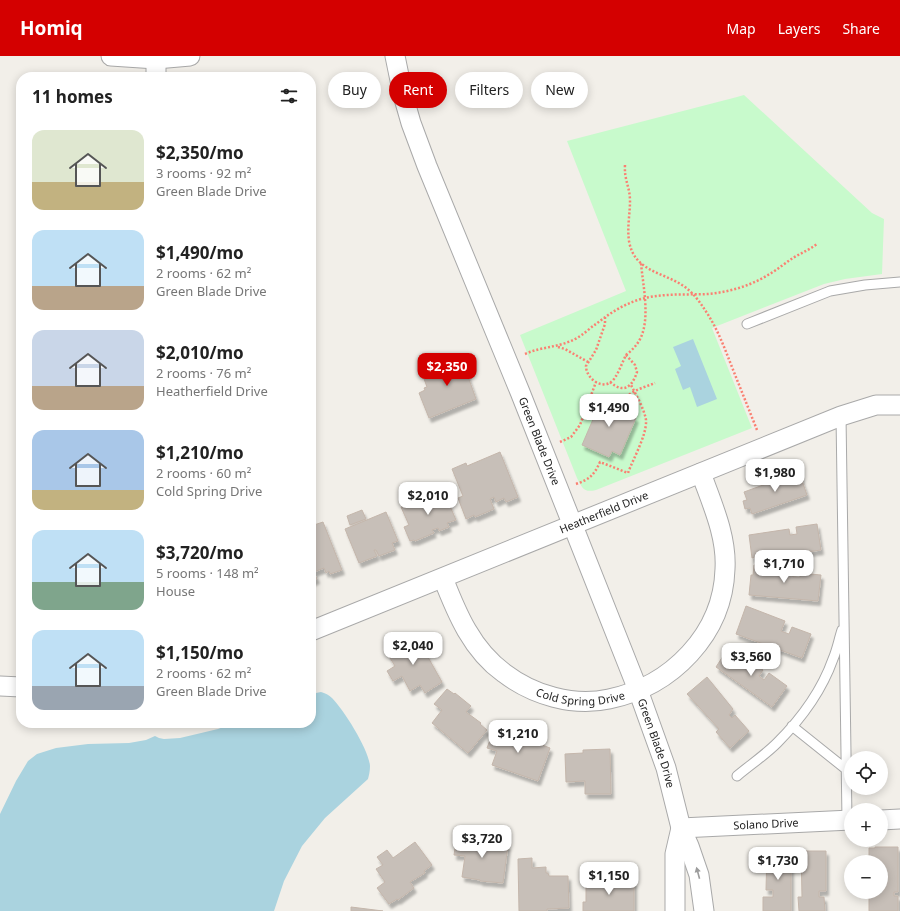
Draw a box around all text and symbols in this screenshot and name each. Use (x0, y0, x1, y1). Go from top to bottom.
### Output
text: Homiq (20, 15, 83, 41)
text: Map (727, 19, 756, 38)
text: Layers (778, 19, 820, 38)
text: Share (842, 19, 880, 38)
chip: Buy (328, 72, 381, 108)
chip: Rent (389, 72, 447, 108)
chip: Filters (455, 72, 523, 108)
chip: New (531, 72, 588, 108)
text: 11 homes (32, 85, 113, 108)
icon: filters (278, 85, 300, 107)
text: $2,350/mo (156, 141, 244, 164)
icon: home (64, 146, 112, 194)
text: 3 rooms · 92 m² (156, 164, 251, 182)
text: Green Blade Drive (156, 182, 267, 200)
text: $1,490/mo (156, 241, 244, 264)
icon: home (64, 246, 112, 294)
text: 2 rooms · 62 m² (156, 264, 251, 282)
text: Green Blade Drive (156, 282, 267, 300)
text: $2,010/mo (156, 341, 244, 364)
icon: home (64, 346, 112, 394)
pin: $2,350 (414, 353, 480, 387)
text: $2,350 (427, 357, 467, 375)
text: 2 rooms · 76 m² (156, 364, 251, 382)
text: Heatherfield Drive (156, 382, 268, 400)
pin: $1,490 (576, 394, 642, 428)
street label: Green Blade Drive (516, 395, 564, 487)
text: $1,490 (589, 398, 629, 416)
text: $1,210/mo (156, 441, 244, 464)
icon: home (64, 446, 112, 494)
pin: $1,980 (742, 459, 808, 493)
text: $1,980 (755, 463, 795, 481)
text: 2 rooms · 60 m² (156, 464, 251, 482)
text: Cold Spring Drive (156, 482, 262, 500)
pin: $2,010 (395, 482, 461, 516)
text: $2,010 (408, 486, 448, 504)
street label: Heatherfield Drive (557, 487, 650, 536)
text: $3,720/mo (156, 541, 244, 564)
icon: home (64, 546, 112, 594)
pin: $1,710 (751, 550, 817, 584)
text: $1,710 (764, 554, 804, 572)
text: 5 rooms · 148 m² (156, 564, 259, 582)
text: House (156, 582, 195, 600)
pin: $2,040 (380, 632, 446, 666)
text: $2,040 (393, 636, 433, 654)
text: $1,150/mo (156, 641, 244, 664)
pin: $3,560 (718, 643, 784, 677)
icon: home (64, 646, 112, 694)
text: $3,560 (731, 647, 771, 665)
text: 2 rooms · 62 m² (156, 664, 251, 682)
text: Green Blade Drive (156, 682, 267, 700)
street label: Cold Spring Drive (534, 684, 626, 709)
street label: Green Blade Drive (635, 696, 679, 789)
pin: $1,210 (485, 720, 551, 754)
text: $1,210 (498, 724, 538, 742)
map controls (844, 751, 888, 899)
button: locate (844, 751, 888, 795)
button: + (844, 803, 888, 847)
street label: Solano Drive (733, 814, 799, 833)
pin: $3,720 (449, 825, 515, 859)
text: $3,720 (462, 829, 502, 847)
pin: $1,730 (745, 847, 811, 881)
text: $1,730 (758, 851, 798, 869)
button: − (844, 855, 888, 899)
pin: $1,150 (576, 862, 642, 896)
text: $1,150 (589, 866, 629, 884)
one-way arrow (694, 866, 700, 879)

